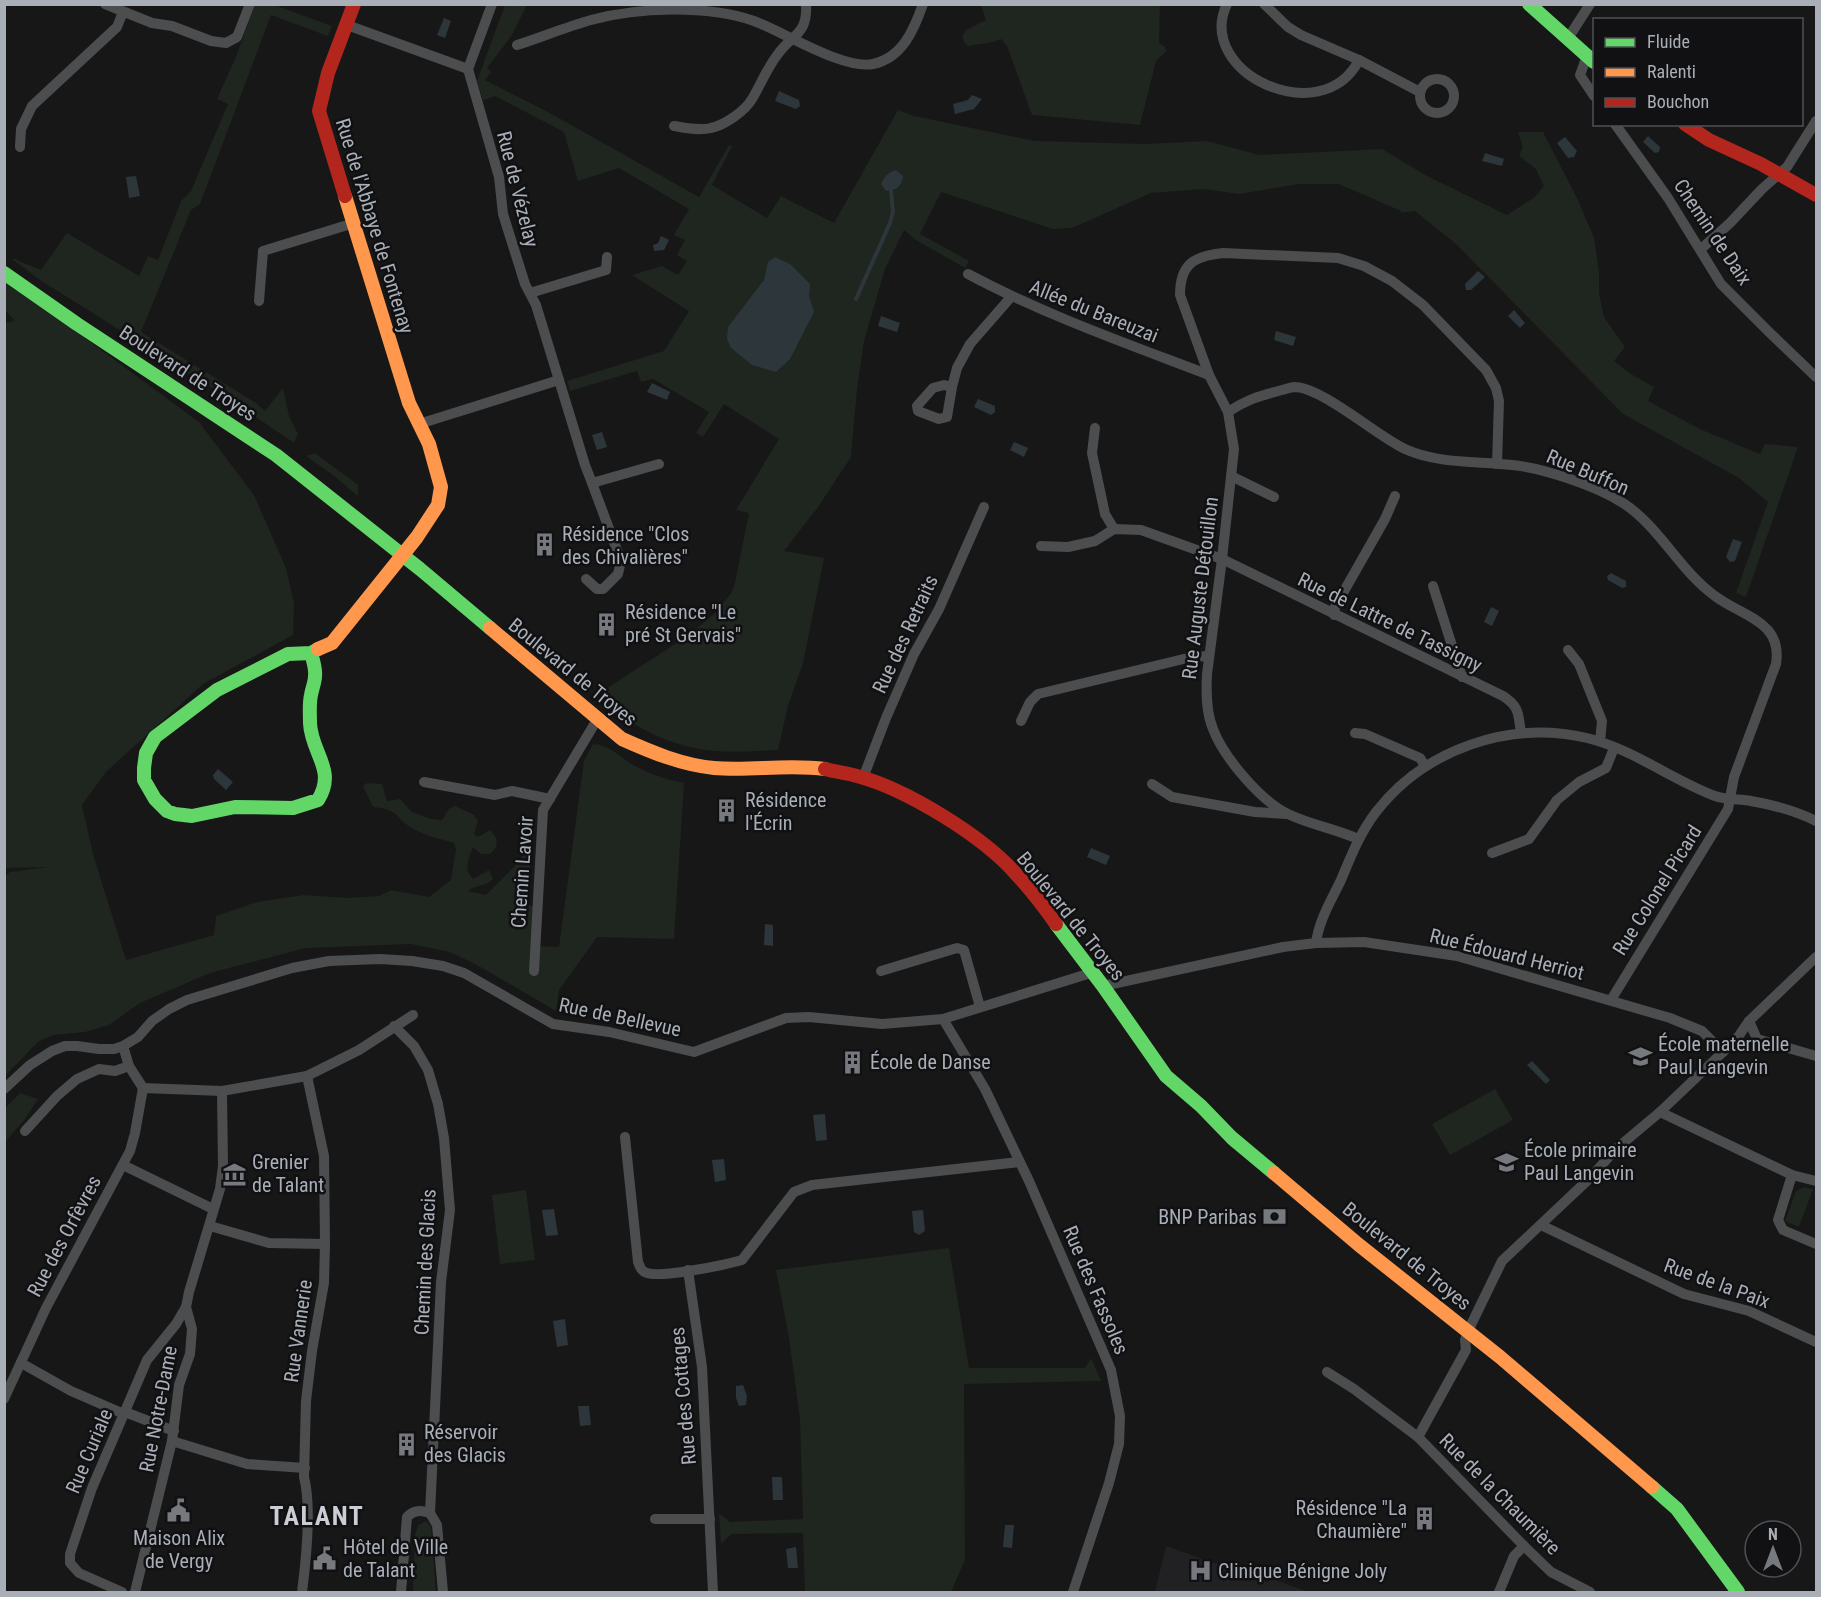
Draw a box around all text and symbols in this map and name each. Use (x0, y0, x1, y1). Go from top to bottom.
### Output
legend (1593, 18, 1803, 126)
text: Fluide (1647, 31, 1690, 52)
text: Ralenti (1647, 61, 1696, 82)
text: Bouchon (1647, 91, 1709, 112)
street label: Rue de l'Abbaye de Fontenay (331, 116, 419, 336)
street label: Rue de Vézelay (492, 129, 544, 249)
street label: Chemin de Daix (1669, 174, 1757, 290)
street label: Allée du Bareuzai (1026, 274, 1162, 348)
street label: Boulevard de Troyes (115, 320, 261, 426)
street label: Rue Buffon (1543, 444, 1633, 500)
street label: Rue Auguste Détouillon (1177, 495, 1223, 681)
place label: Résidence "Clos des Chivalières" (562, 522, 689, 569)
building icon: Résidence "Clos des Chivalières" (531, 532, 557, 558)
street label: Rue de Lattre de Tassigny (1294, 567, 1486, 677)
street label: Rue des Retraits (867, 571, 943, 697)
place label: Résidence "Le pré St Gervais" (625, 600, 741, 647)
building icon: Résidence "Le pré St Gervais" (594, 611, 620, 637)
street label: Boulevard de Troyes (504, 613, 642, 731)
place label: Résidence l'Écrin (745, 788, 826, 835)
building icon: Résidence l'Écrin (714, 798, 740, 824)
street label: Chemin Lavoir (506, 815, 538, 929)
street label: Rue Colonel Picard (1607, 821, 1707, 959)
street label: Boulevard de Troyes (1012, 847, 1130, 985)
street label: Rue Édouard Herriot (1427, 923, 1587, 985)
street label: Rue de Bellevue (557, 992, 683, 1042)
place label: École maternelle Paul Langevin (1658, 1032, 1789, 1079)
school or university icon: École maternelle Paul Langevin (1627, 1043, 1653, 1069)
building icon: École de Danse (839, 1049, 865, 1075)
place label: École de Danse (870, 1050, 991, 1074)
place label: École primaire Paul Langevin (1524, 1138, 1637, 1185)
school or university icon: École primaire Paul Langevin (1493, 1149, 1519, 1175)
place label: Grenier de Talant (252, 1150, 324, 1197)
museum icon: Grenier de Talant (221, 1161, 247, 1187)
street label: Rue des Orfèvres (22, 1171, 106, 1301)
street label: Chemin des Glacis (409, 1188, 441, 1336)
street label: Boulevard de Troyes (1338, 1197, 1476, 1315)
bank icon: BNP Paribas (1262, 1204, 1288, 1230)
place label: BNP Paribas (1158, 1205, 1257, 1229)
street label: Rue des Fassoles (1058, 1222, 1134, 1358)
street label: Rue de la Paix (1661, 1253, 1773, 1313)
street label: Rue Vannerie (279, 1278, 317, 1384)
street label: Rue des Cottages (665, 1326, 701, 1466)
street label: Rue Notre-Dame (134, 1344, 182, 1474)
street label: Rue Curiale (60, 1405, 118, 1497)
place label: Réservoir des Glacis (424, 1420, 506, 1467)
street label: Rue de la Chaumière (1434, 1428, 1566, 1560)
building icon: Réservoir des Glacis (393, 1431, 419, 1457)
place label: Résidence "La Chaumière" (1296, 1496, 1407, 1543)
public building icon: Maison Alix de Vergy (166, 1498, 192, 1524)
district label: TALANT (270, 1501, 364, 1531)
building icon: Résidence "La Chaumière" (1412, 1506, 1438, 1532)
north arrow (1743, 1519, 1803, 1579)
text: N (1768, 1525, 1778, 1544)
place label: Maison Alix de Vergy (133, 1526, 225, 1573)
place label: Hôtel de Ville de Talant (343, 1535, 448, 1582)
public building icon: Hôtel de Ville de Talant (312, 1546, 338, 1572)
hospital icon: Clinique Bénigne Joly (1187, 1558, 1213, 1584)
place label: Clinique Bénigne Joly (1218, 1559, 1387, 1583)

